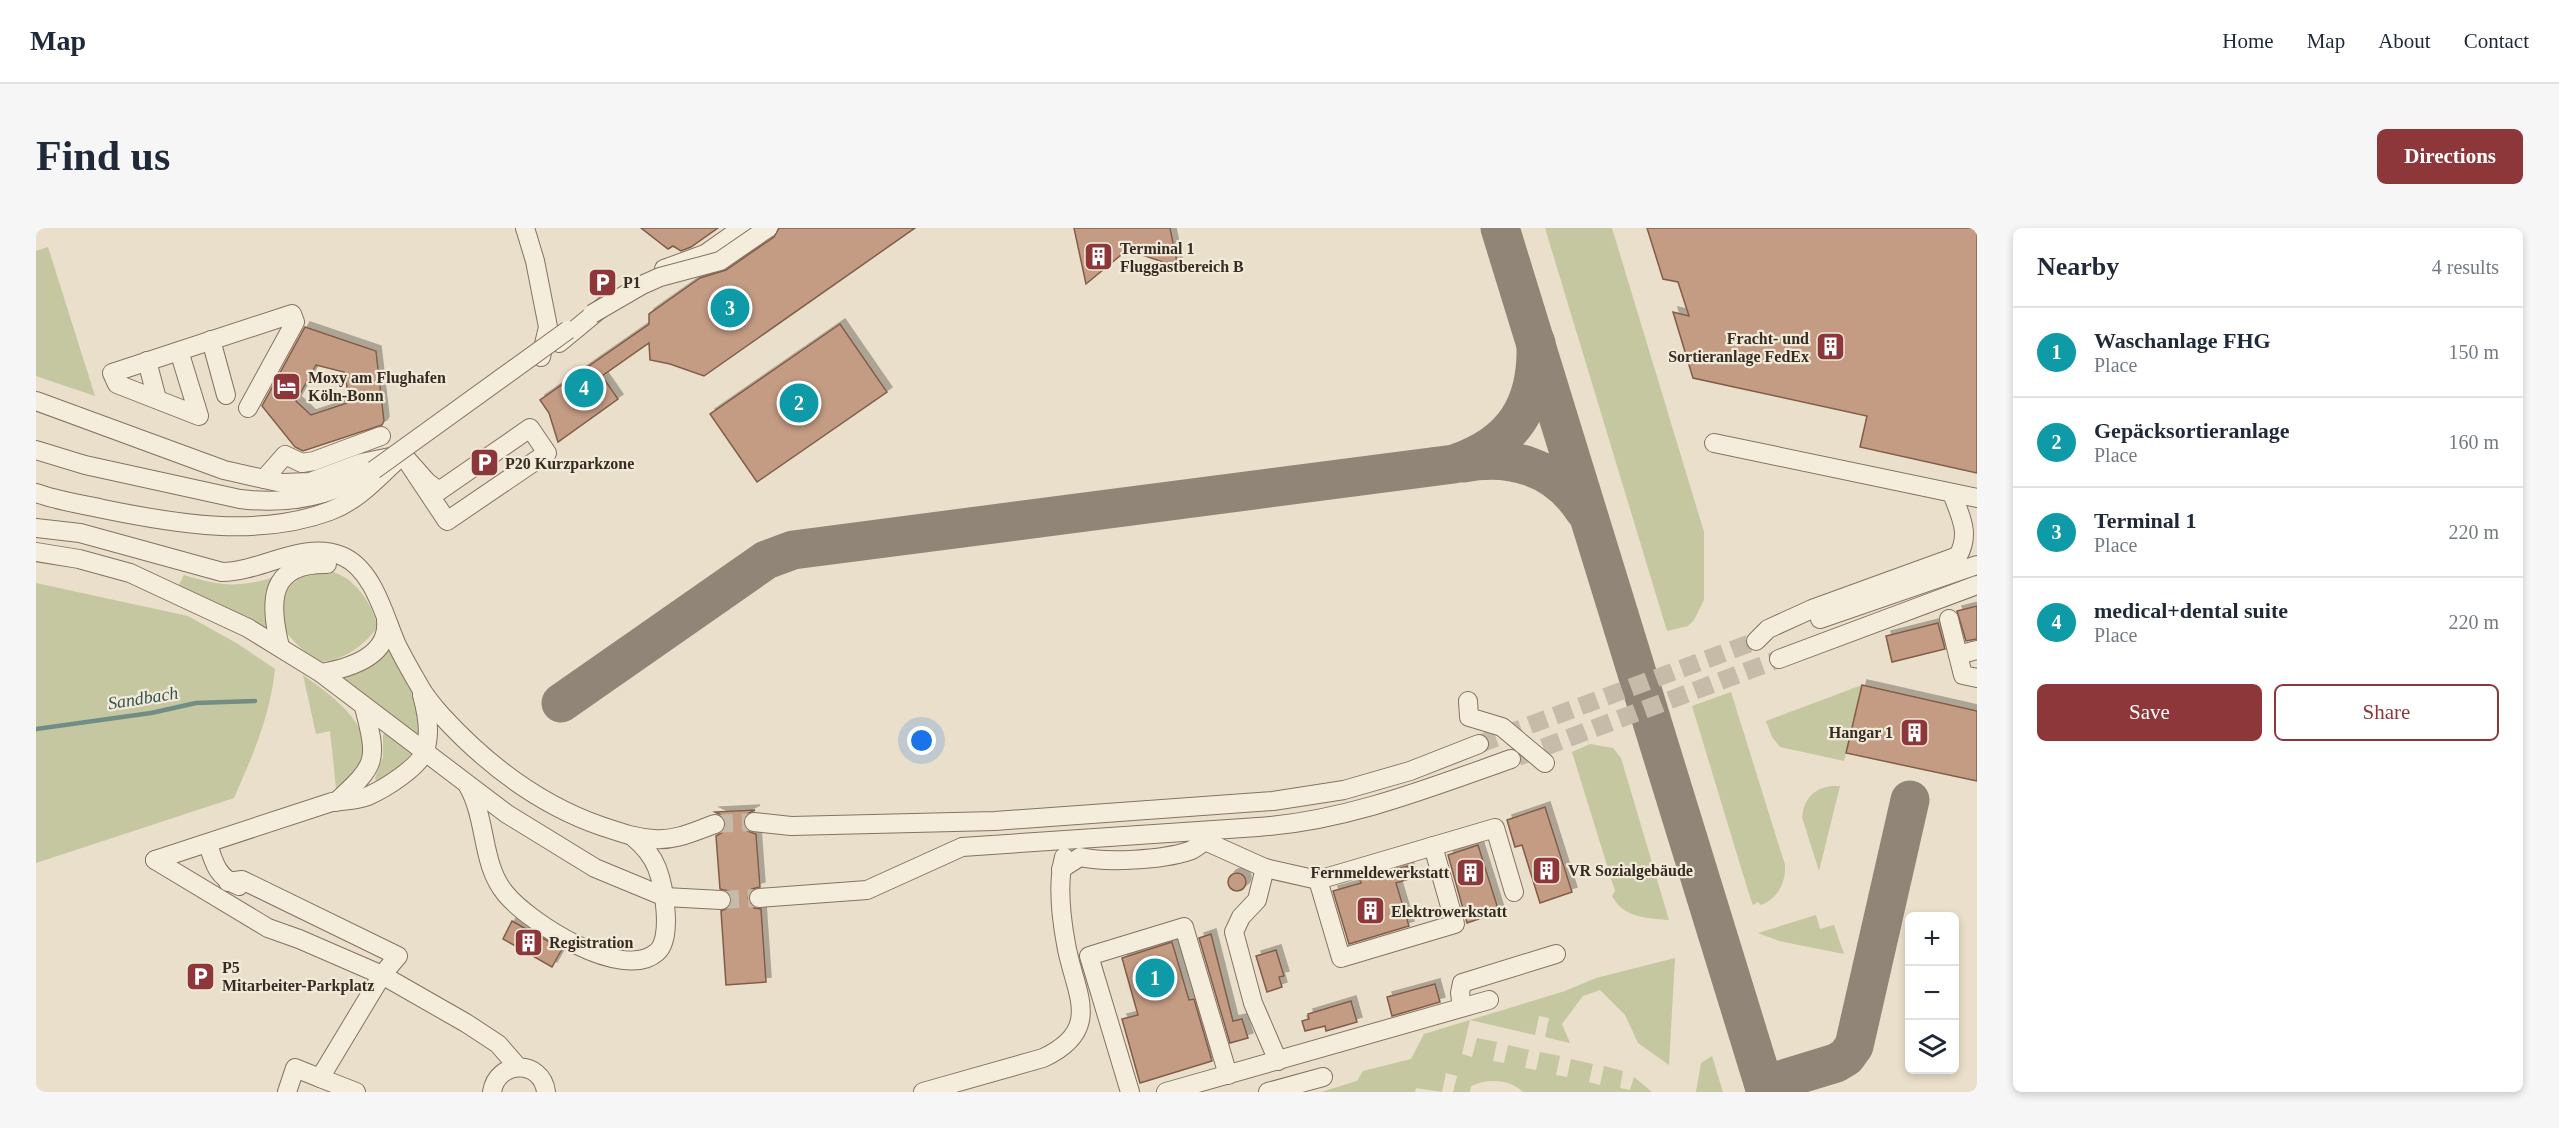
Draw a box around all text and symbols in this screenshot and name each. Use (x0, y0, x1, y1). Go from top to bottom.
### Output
text: Map (30, 25, 86, 56)
text: Home (2222, 29, 2274, 53)
text: Map (2307, 29, 2345, 53)
text: About (2378, 29, 2431, 53)
text: Contact (2464, 29, 2529, 53)
button: Directions (2377, 129, 2523, 184)
text: Find us (36, 133, 170, 179)
place label: Terminal 1 Fluggastbereich B (1120, 240, 1244, 276)
building icon: Terminal 1 Fluggastbereich B (1083, 241, 1115, 273)
text: Nearby (2037, 252, 2119, 281)
text: 4 results (2432, 256, 2499, 278)
parking icon: P1 (586, 266, 618, 298)
place label: P1 (623, 274, 641, 291)
pin: 3 (710, 286, 750, 331)
text: Waschanlage FHG (2094, 328, 2271, 353)
place label: Fracht- und Sortieranlage FedEx (1668, 330, 1809, 366)
building icon: Fracht- und Sortieranlage FedEx (1814, 331, 1846, 363)
text: 1 (2052, 341, 2062, 363)
text: 150 m (2448, 341, 2499, 363)
text: Place (2094, 354, 2137, 376)
pin: 4 (564, 366, 604, 410)
place label: Moxy am Flughafen Köln-Bonn (308, 369, 446, 404)
hotel icon: Moxy am Flughafen Köln-Bonn (271, 370, 303, 402)
pin: 2 (780, 380, 819, 426)
text: Gepäcksortieranlage (2094, 418, 2290, 443)
text: 2 (2052, 431, 2062, 453)
text: 160 m (2448, 431, 2499, 453)
text: Place (2094, 444, 2137, 466)
parking icon: P20 Kurzparkzone (468, 447, 500, 479)
place label: P20 Kurzparkzone (505, 455, 634, 473)
text: Terminal 1 (2094, 508, 2196, 533)
text: 3 (2052, 521, 2062, 543)
text: 220 m (2448, 521, 2499, 543)
text: Place (2094, 534, 2137, 556)
text: medical+dental suite (2094, 598, 2288, 623)
text: 4 (2052, 611, 2062, 633)
text: 220 m (2448, 611, 2499, 633)
text: Place (2094, 624, 2137, 646)
water label: Sandbach (106, 683, 180, 713)
button: Save (2037, 684, 2262, 741)
button: Share (2274, 684, 2499, 741)
building icon: Hangar 1 (1898, 716, 1930, 748)
place label: Hangar 1 (1829, 724, 1893, 742)
your location (907, 726, 936, 755)
building icon: VR Sozialgebäude (1531, 854, 1563, 886)
building icon: Fernmeldewerkstatt (1454, 856, 1486, 888)
place label: VR Sozialgebäude (1568, 862, 1693, 880)
place label: Fernmeldewerkstatt (1310, 864, 1450, 881)
building icon: Elektrowerkstatt (1354, 895, 1386, 927)
place label: Elektrowerkstatt (1391, 903, 1508, 920)
map controls (1905, 912, 1959, 1074)
button: + (1905, 912, 1959, 966)
building icon: Registration (512, 926, 544, 958)
place label: Registration (549, 934, 634, 952)
pin: 1 (1136, 956, 1174, 1000)
place label: P5 Mitarbeiter-Parkplatz (222, 959, 374, 995)
parking icon: P5 Mitarbeiter-Parkplatz (185, 960, 217, 992)
button: − (1905, 966, 1959, 1020)
button: layers (1905, 1020, 1959, 1074)

